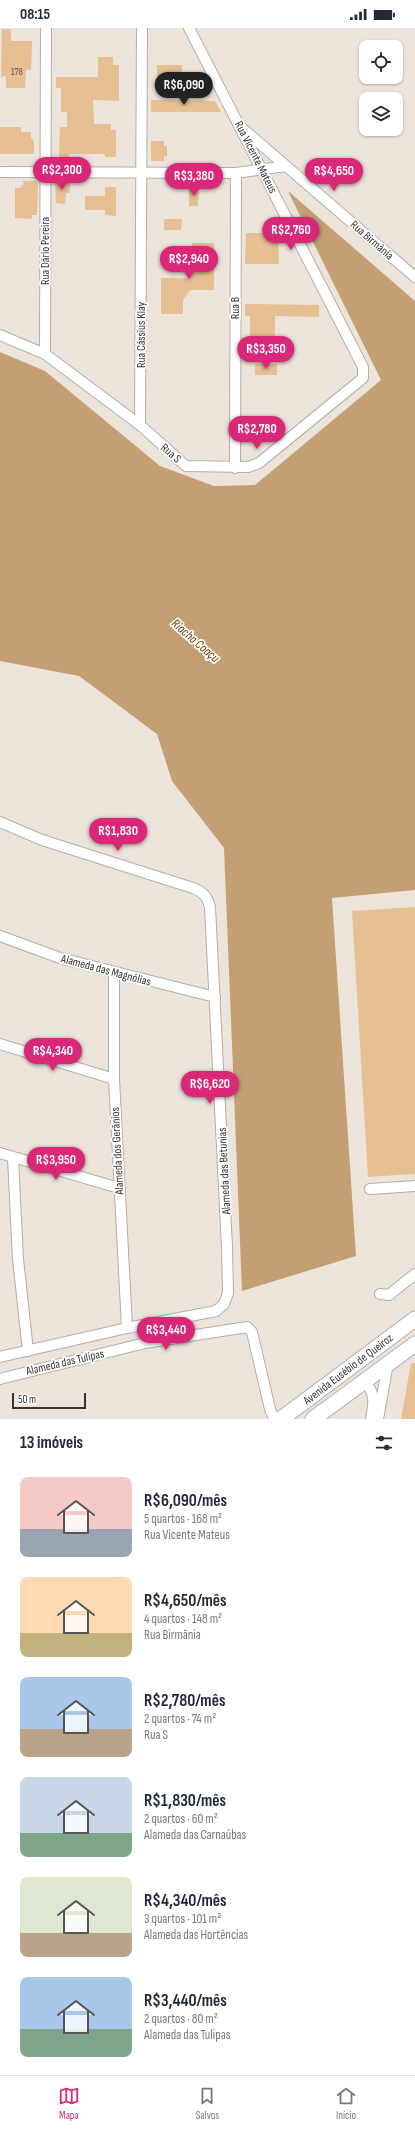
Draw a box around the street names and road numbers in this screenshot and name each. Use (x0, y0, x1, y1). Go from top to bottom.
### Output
street label: Rua Vicente Mateus (231, 119, 280, 196)
street label: Rua Dário Pereira (38, 217, 53, 285)
street label: Rua Birmânia (347, 218, 397, 263)
street label: Rua B (228, 297, 243, 319)
street label: Rua Cássius Klay (134, 302, 149, 368)
street label: Rua S (157, 440, 184, 466)
street label: Alameda das Magnólias (58, 951, 152, 990)
street label: Alameda dos Gerânios (108, 1107, 127, 1196)
street label: Alameda das Betunias (215, 1127, 234, 1216)
street label: Avenida Eusébio de Queiroz (300, 1330, 397, 1409)
street label: Alameda das Tulipas (24, 1346, 106, 1379)

